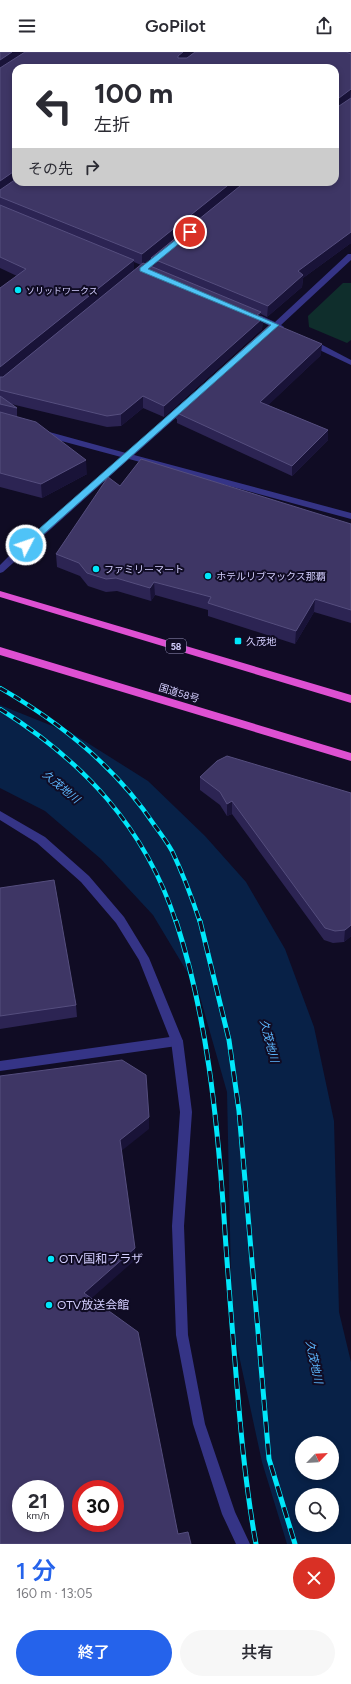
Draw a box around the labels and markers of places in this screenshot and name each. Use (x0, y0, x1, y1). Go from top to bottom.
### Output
pin (173, 215, 207, 249)
marker: ソリッドワークス (13, 285, 23, 295)
place label: ソリッドワークス (26, 285, 98, 296)
place label: ファミリーマート (104, 563, 184, 576)
marker: ファミリーマート (91, 564, 101, 574)
place label: ホテルリブマックス那覇 (216, 570, 326, 583)
marker: ホテルリブマックス那覇 (203, 571, 213, 581)
place label: 久茂地 (246, 635, 277, 648)
marker: 久茂地 (233, 636, 243, 646)
place label: OTV国和プラザ (59, 1252, 143, 1266)
marker: OTV国和プラザ (46, 1254, 56, 1264)
place label: OTV放送会館 (57, 1298, 129, 1312)
marker: OTV放送会館 (44, 1300, 54, 1310)

